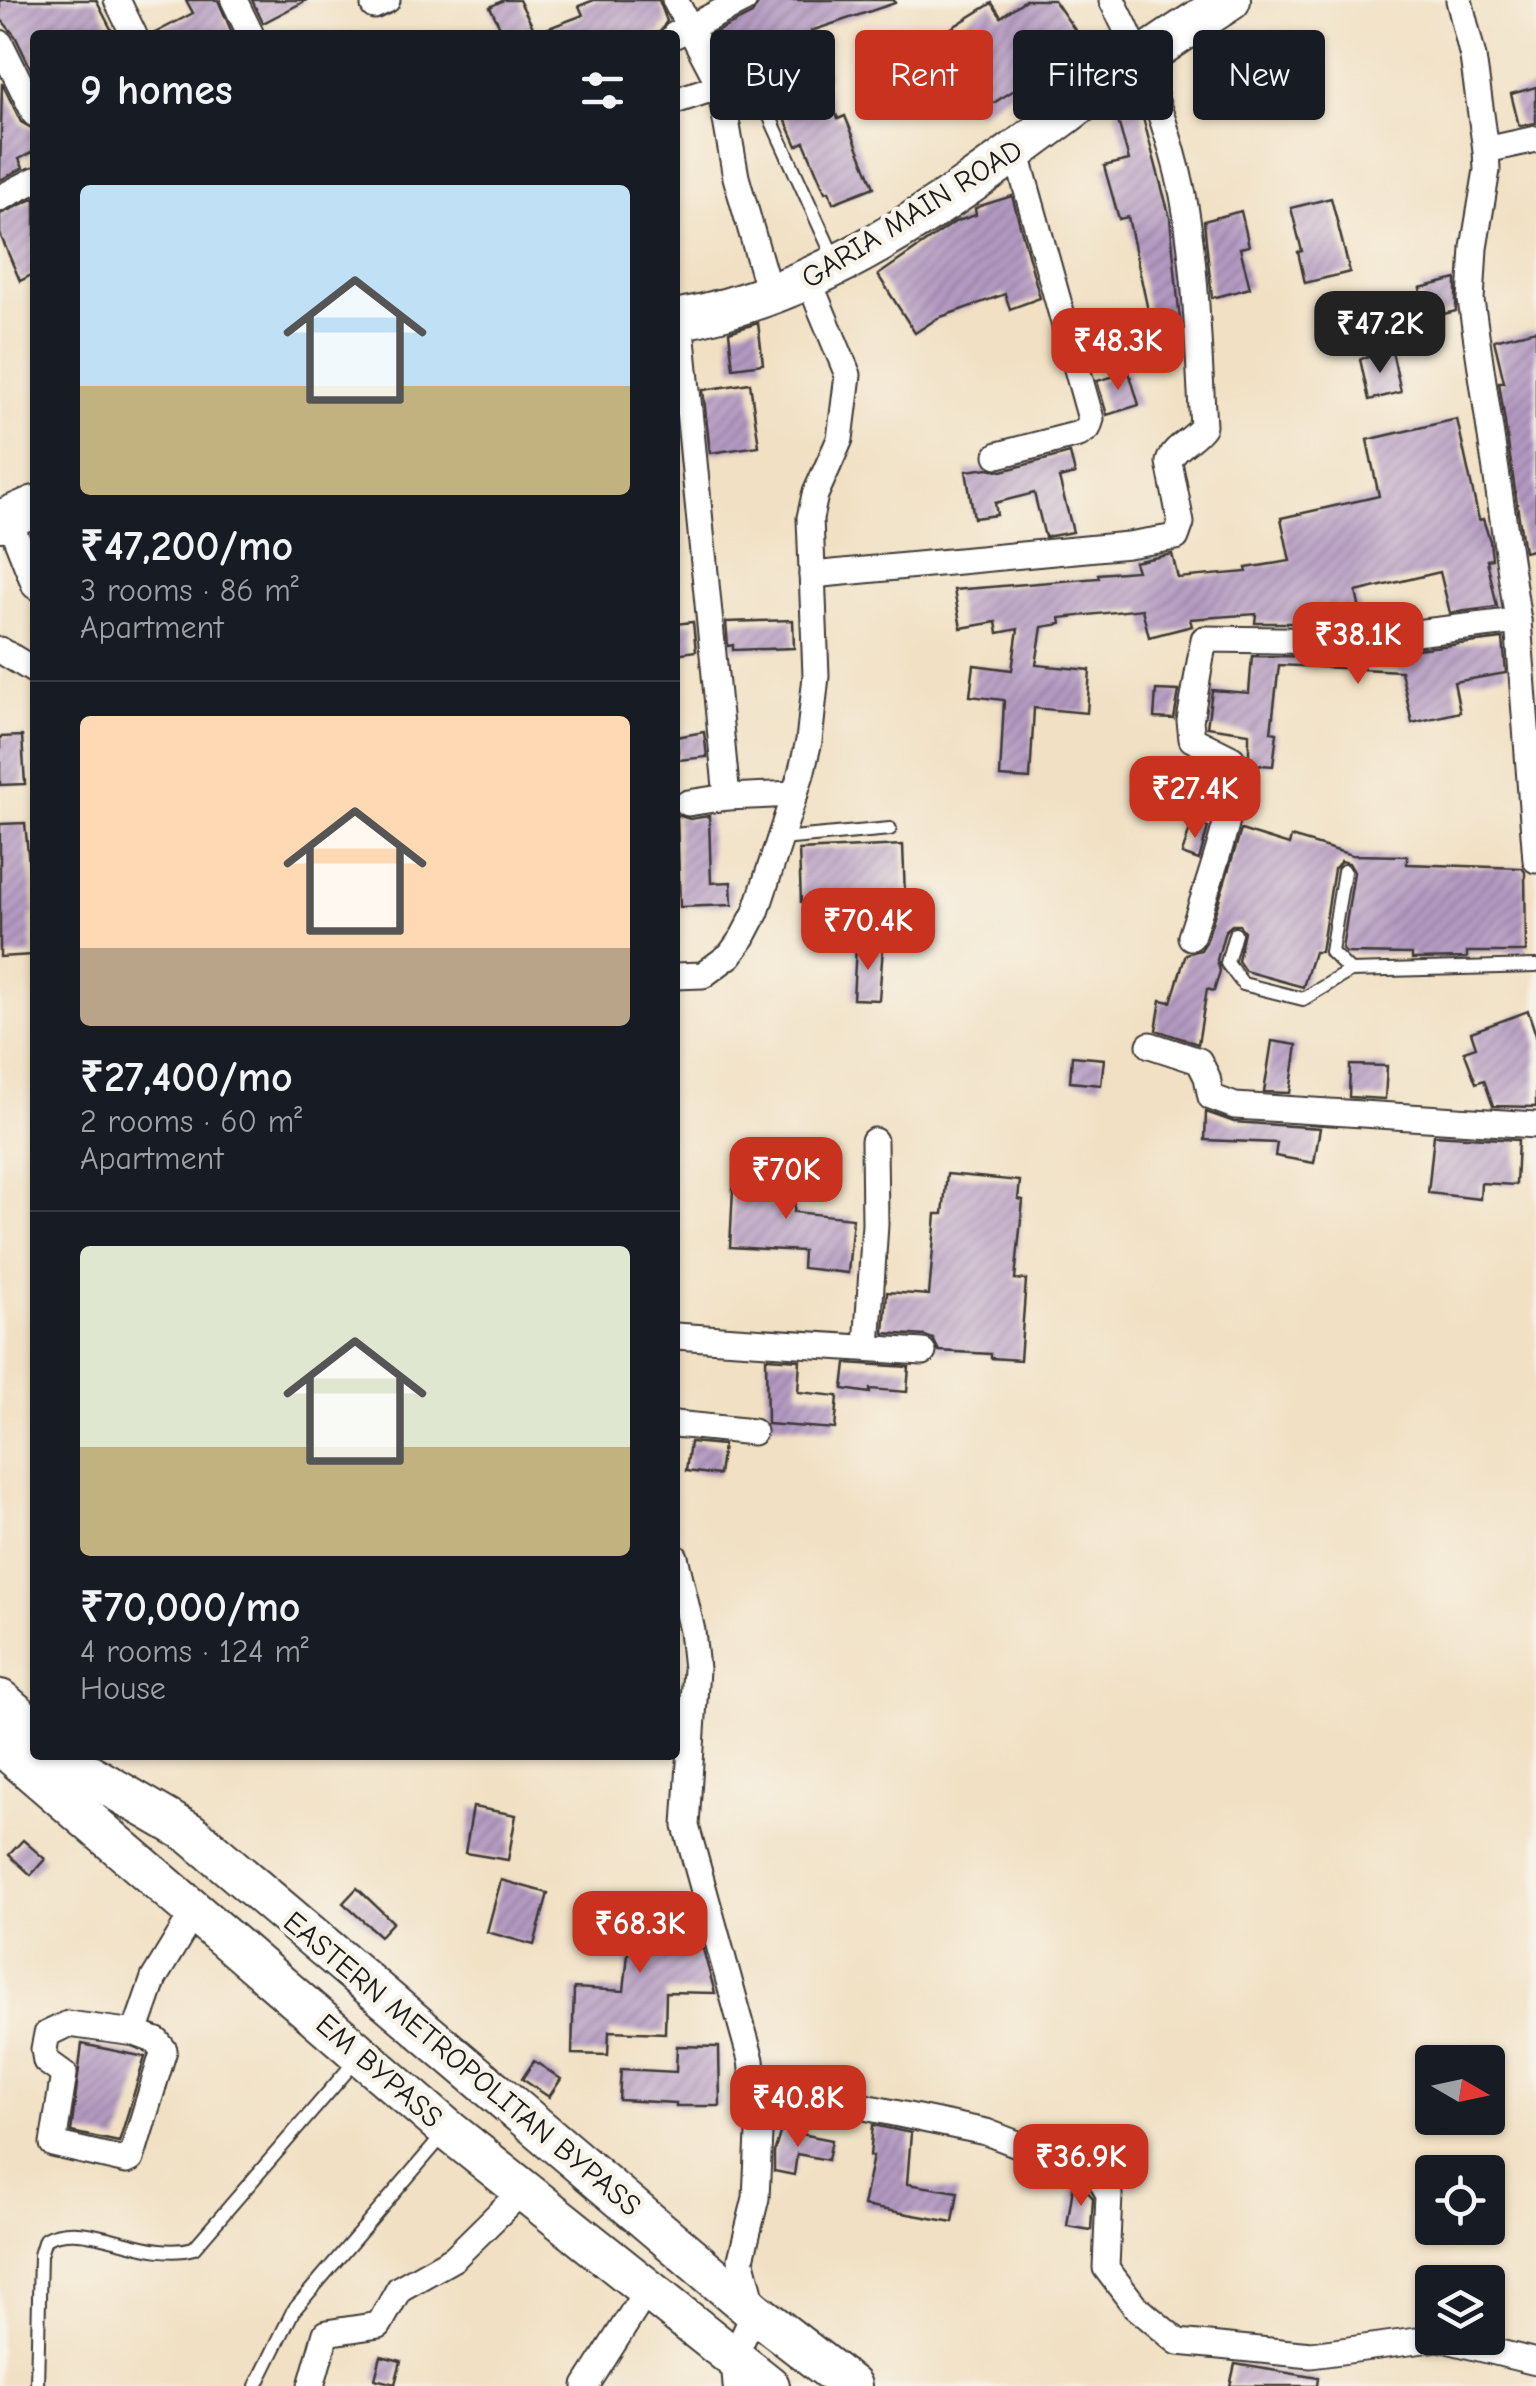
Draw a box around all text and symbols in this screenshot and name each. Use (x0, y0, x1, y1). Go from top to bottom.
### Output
chip: Buy (710, 30, 835, 120)
chip: Rent (855, 30, 993, 120)
chip: Filters (1013, 30, 1173, 120)
chip: New (1193, 30, 1325, 120)
icon: filters (575, 63, 630, 118)
text: 9 homes (80, 66, 233, 115)
street label: GARIA MAIN ROAD (795, 132, 1029, 296)
icon: home (265, 250, 445, 430)
pin: ₹47.2K (1299, 291, 1461, 376)
text: ₹47.2K (1336, 305, 1424, 342)
pin: ₹48.3K (1037, 308, 1199, 393)
text: ₹48.3K (1073, 322, 1163, 359)
text: ₹47,200/mo (80, 522, 293, 571)
text: 3 rooms · 86 m² (80, 572, 299, 609)
pin: ₹38.1K (1277, 602, 1439, 687)
text: Apartment (80, 609, 223, 646)
text: ₹38.1K (1315, 616, 1401, 653)
pin: ₹27.4K (1114, 756, 1276, 841)
text: ₹27.4K (1151, 770, 1239, 807)
icon: home (265, 781, 445, 961)
pin: ₹70.4K (787, 888, 949, 973)
text: ₹70.4K (823, 902, 913, 939)
text: ₹27,400/mo (80, 1053, 293, 1102)
text: 2 rooms · 60 m² (80, 1103, 302, 1140)
pin: ₹70K (727, 1137, 845, 1222)
text: Apartment (80, 1140, 223, 1177)
text: ₹70K (751, 1151, 821, 1188)
icon: home (265, 1311, 445, 1491)
text: ₹70,000/mo (80, 1583, 301, 1632)
text: 4 rooms · 124 m² (80, 1633, 309, 1670)
text: House (80, 1670, 166, 1707)
pin: ₹68.3K (559, 1891, 721, 1976)
street label: EASTERN METROPOLITAN BYPASS (276, 1904, 648, 2224)
text: ₹68.3K (594, 1905, 686, 1942)
street label: EM BYPASS (309, 2007, 449, 2135)
north arrow (1415, 2045, 1505, 2135)
map controls (1415, 2045, 1505, 2355)
pin: ₹40.8K (717, 2065, 879, 2150)
text: ₹40.8K (752, 2079, 844, 2116)
pin: ₹36.9K (1000, 2124, 1162, 2209)
text: ₹36.9K (1035, 2138, 1127, 2175)
button: locate (1415, 2155, 1505, 2245)
button: layers (1415, 2265, 1505, 2355)

